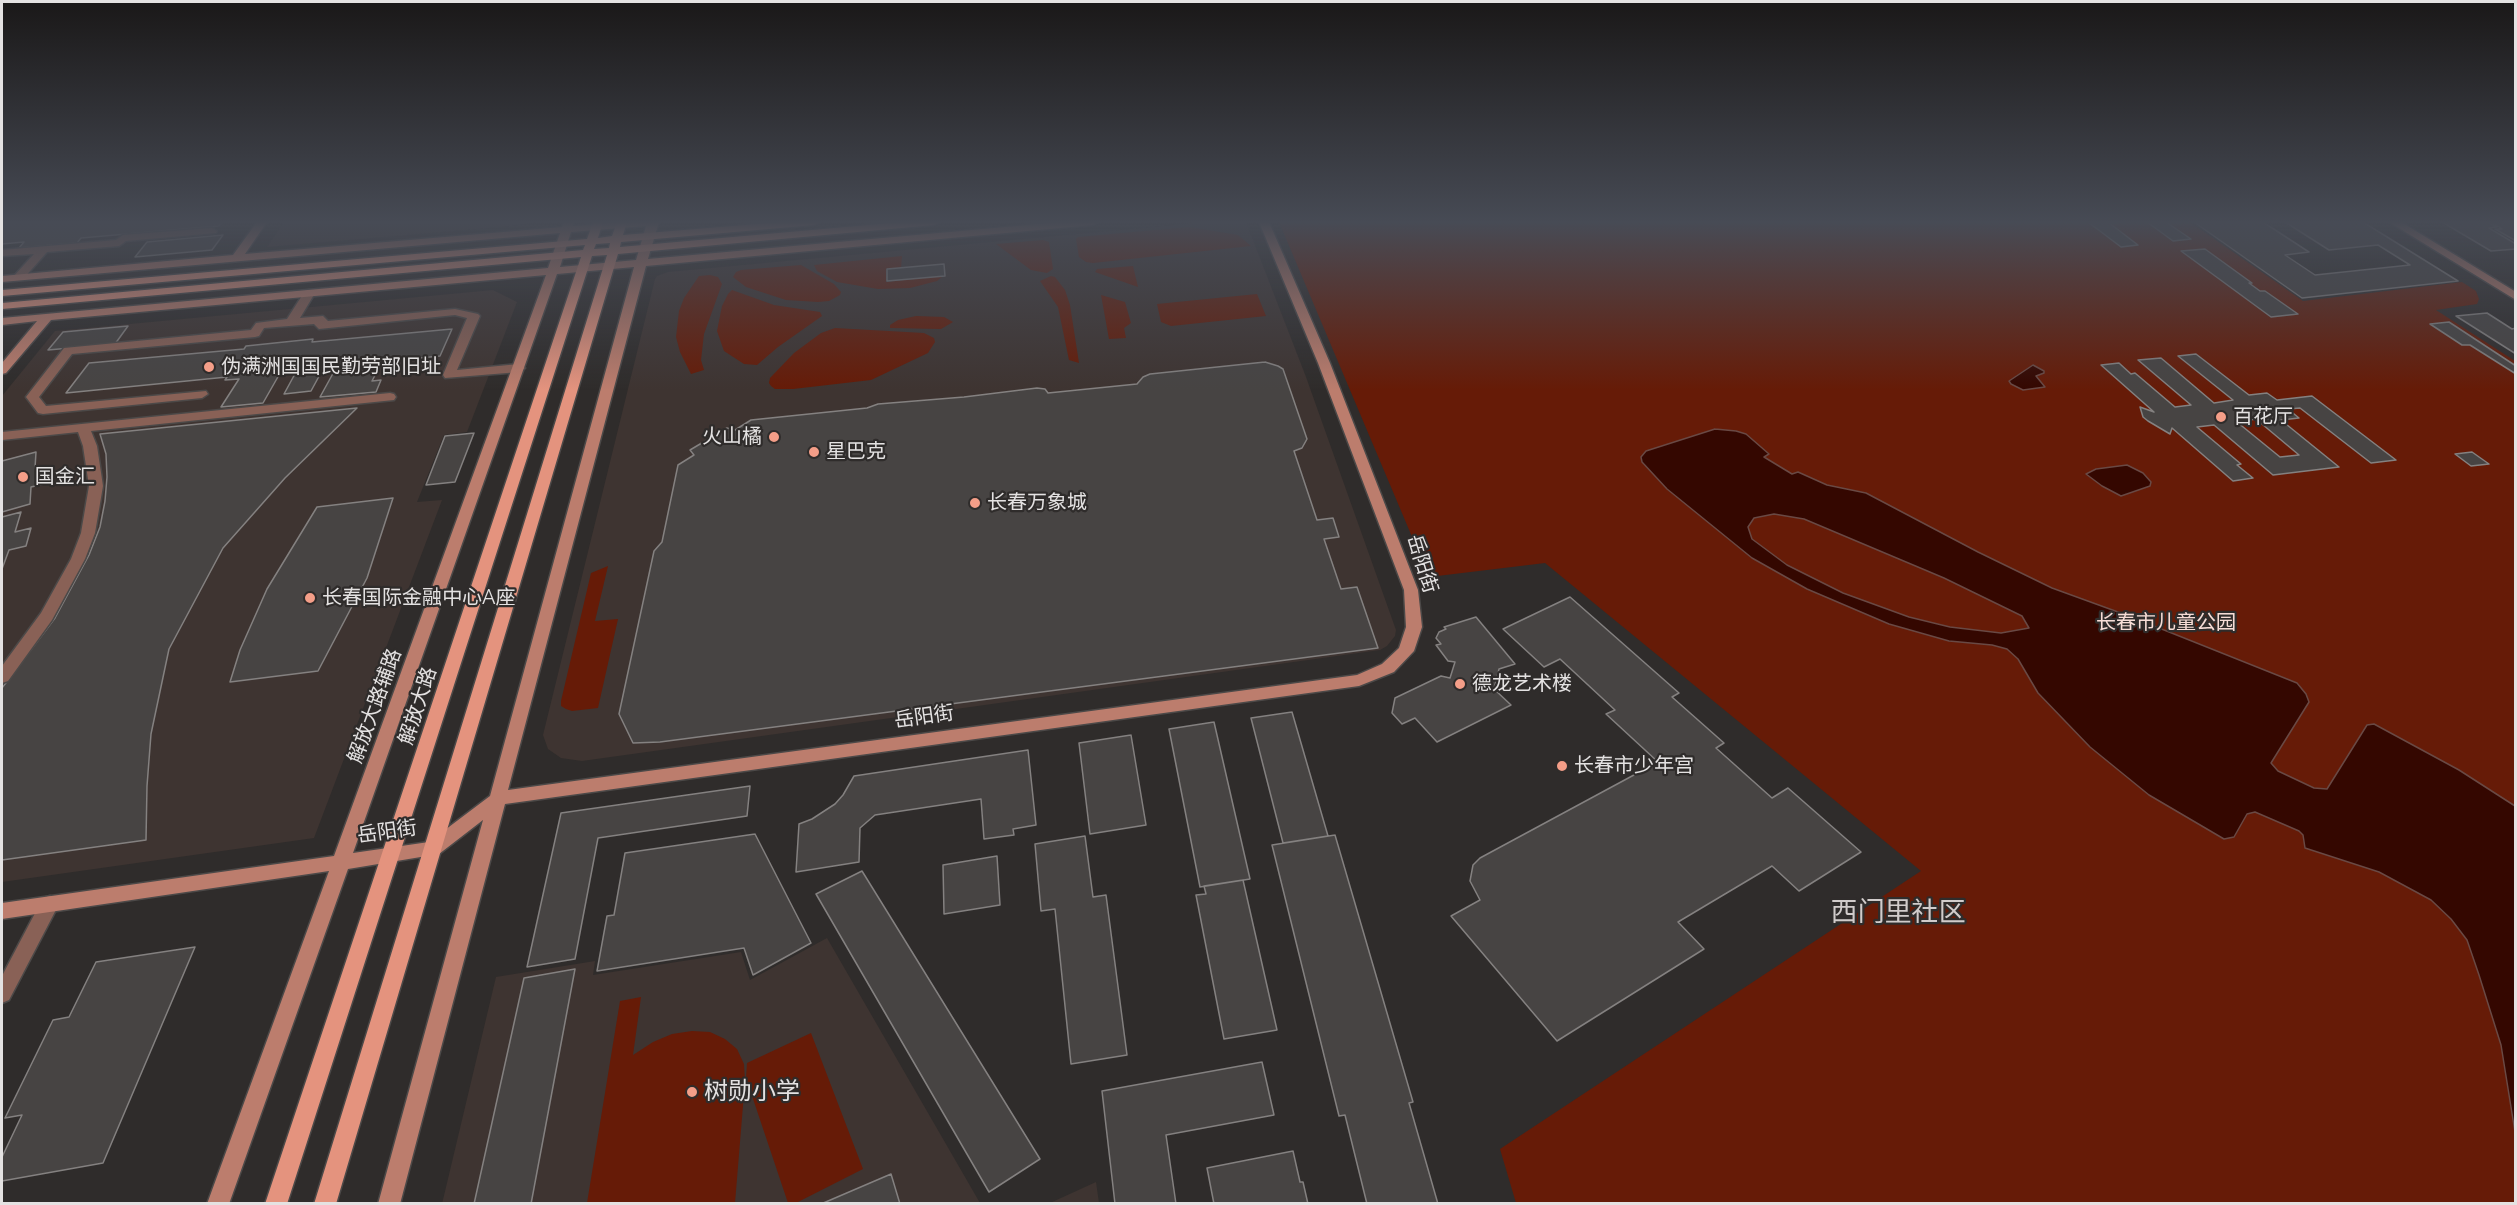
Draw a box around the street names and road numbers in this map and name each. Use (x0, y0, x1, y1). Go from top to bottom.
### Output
street label: 岳阳街 (1402, 532, 1442, 596)
street label: 解放大路辅路 (343, 646, 407, 766)
street label: 解放大路 (394, 664, 442, 748)
street label: 岳阳街 (893, 701, 955, 733)
street label: 岳阳街 (356, 816, 418, 848)

